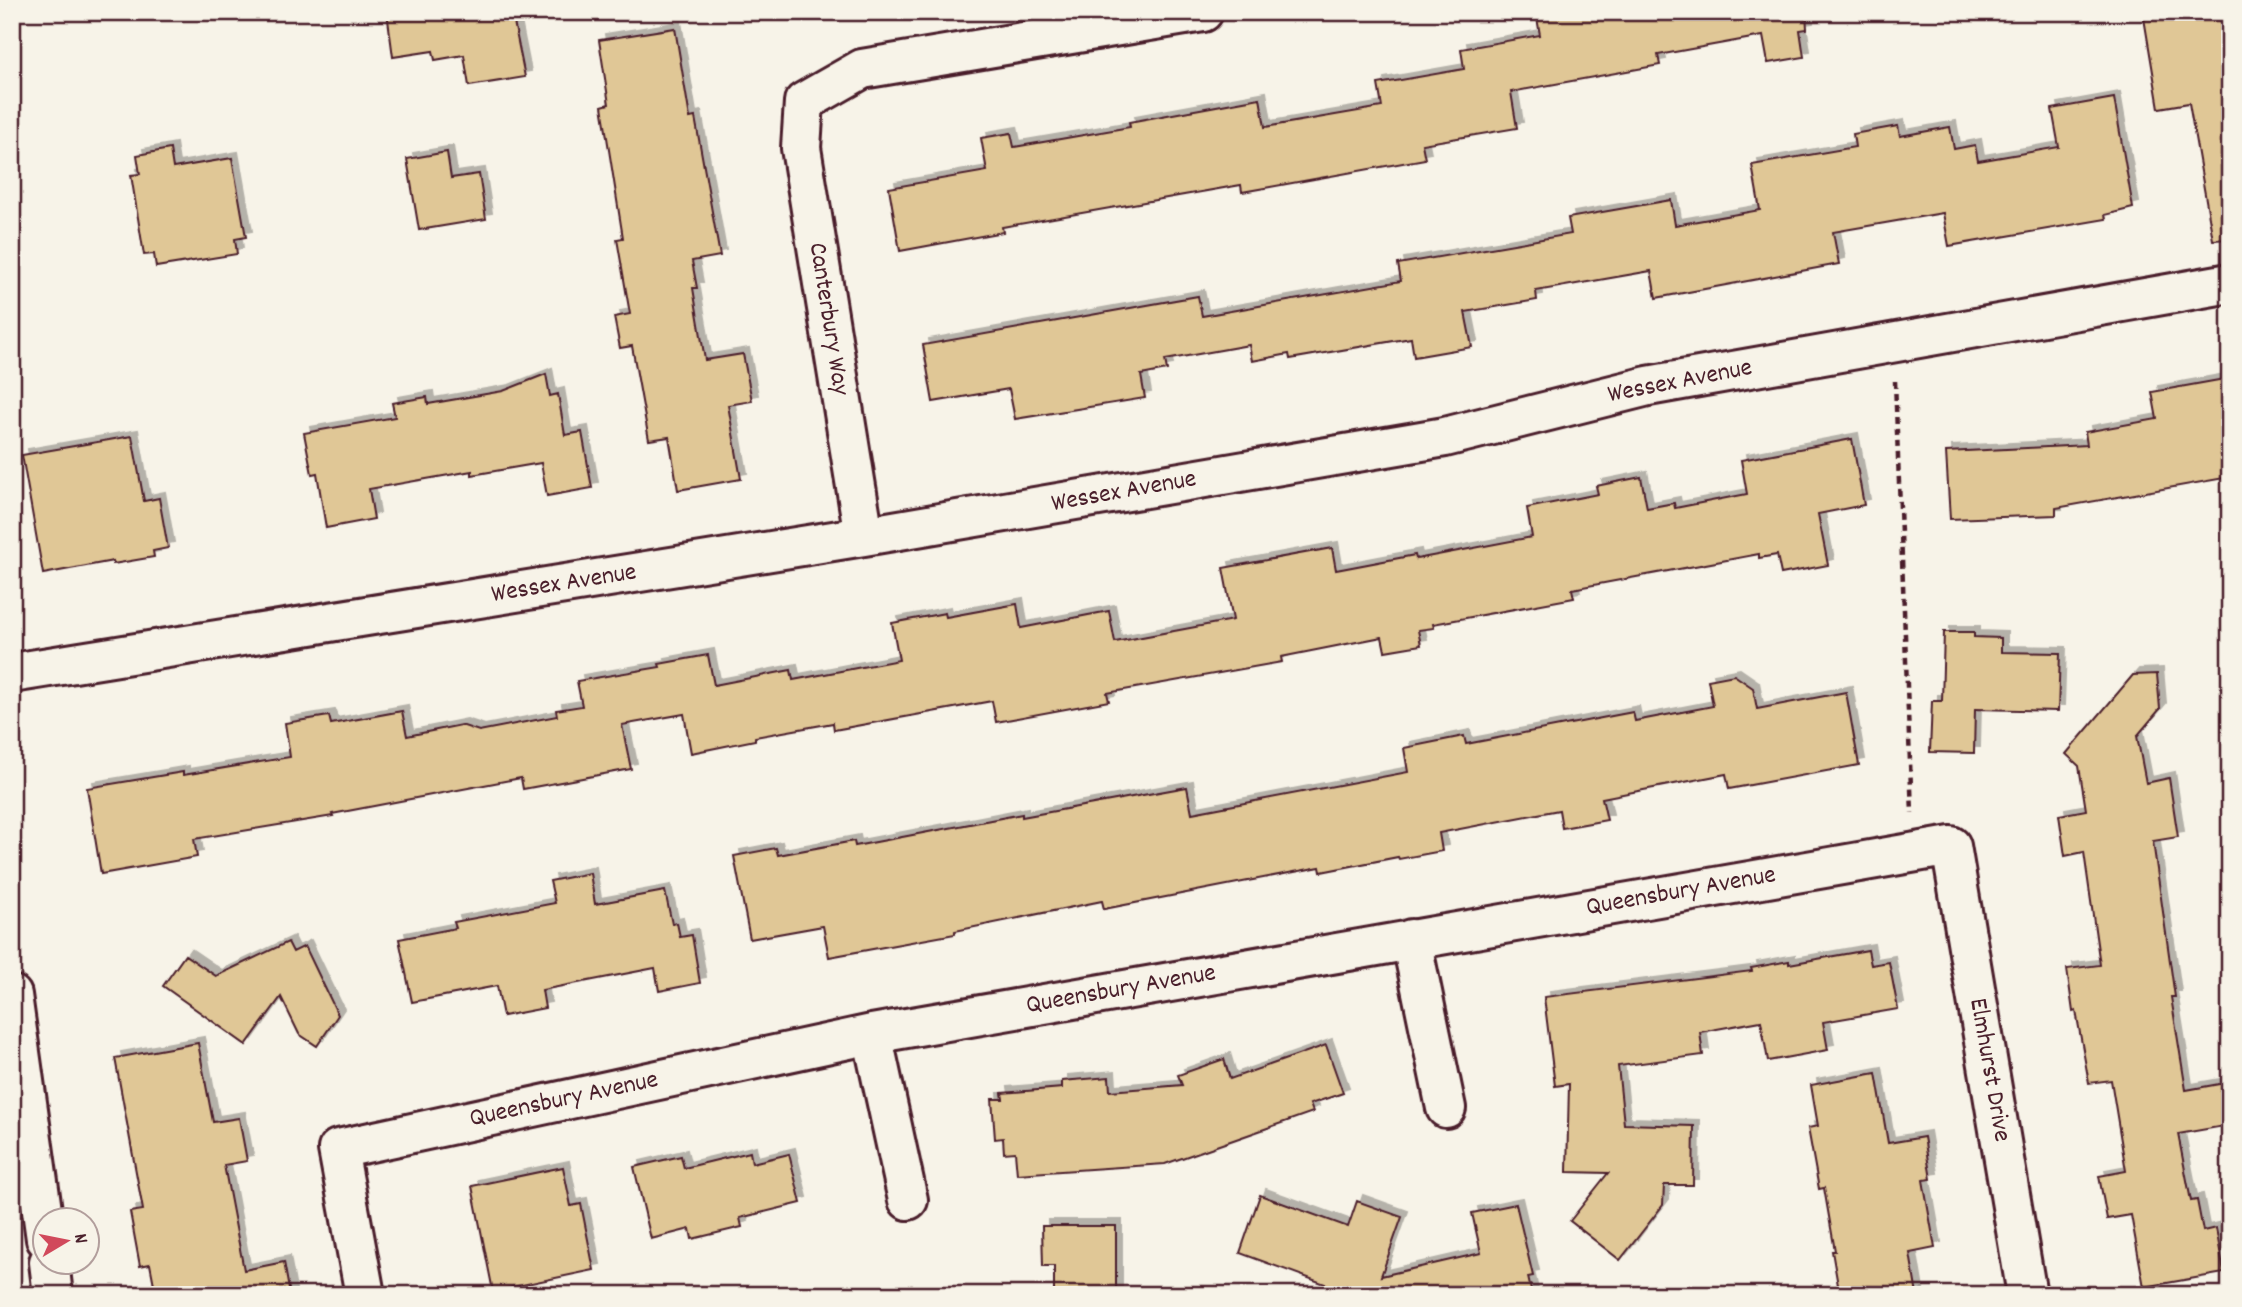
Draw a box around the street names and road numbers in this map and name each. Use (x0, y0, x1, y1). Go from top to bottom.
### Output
street label: Canterbury Way (798, 240, 858, 398)
street label: Wessex Avenue (1605, 350, 1755, 414)
street label: Wessex Avenue (1049, 461, 1199, 523)
street label: Wessex Avenue (489, 554, 639, 614)
street label: Queensbury Avenue (1583, 857, 1779, 927)
street label: Queensbury Avenue (1023, 955, 1219, 1025)
street label: Elmhurst Drive (1958, 995, 2020, 1145)
street label: Queensbury Avenue (466, 1062, 662, 1138)

